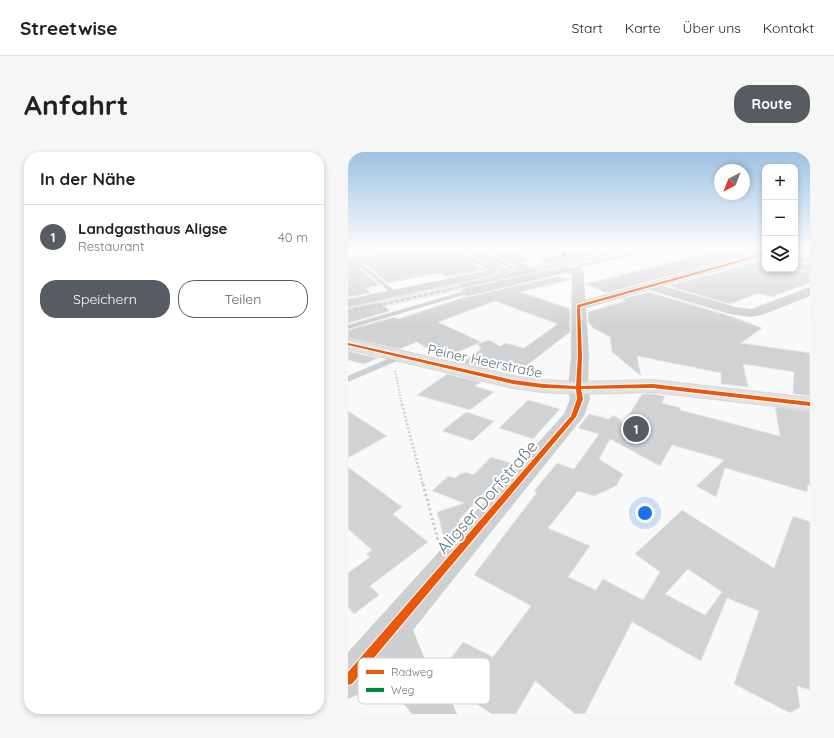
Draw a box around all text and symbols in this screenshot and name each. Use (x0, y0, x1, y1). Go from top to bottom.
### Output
text: Streetwise (20, 16, 117, 40)
text: Start (571, 19, 603, 37)
text: Karte (625, 19, 661, 37)
text: Über uns (683, 19, 741, 37)
text: Kontakt (763, 19, 814, 37)
button: Route (734, 85, 810, 123)
text: Anfahrt (24, 87, 128, 122)
north arrow (714, 164, 750, 200)
map controls (762, 164, 798, 272)
button: + (762, 164, 798, 200)
text: In der Nähe (40, 168, 136, 189)
button: − (762, 200, 798, 236)
text: Landgasthaus Aligse (78, 219, 227, 238)
text: 1 (50, 229, 56, 245)
text: 40 m (278, 229, 308, 245)
button: layers (762, 236, 798, 272)
text: Restaurant (78, 238, 144, 254)
button: Speichern (40, 280, 170, 318)
button: Teilen (178, 280, 308, 318)
street label: Peiner Heerstraße (426, 340, 544, 382)
pin: 1 (623, 414, 649, 444)
street label: Aligser Dorfstraße (432, 436, 542, 558)
your location (635, 503, 655, 523)
legend (358, 658, 490, 704)
text: Radweg (391, 665, 433, 679)
text: Weg (391, 683, 415, 697)

